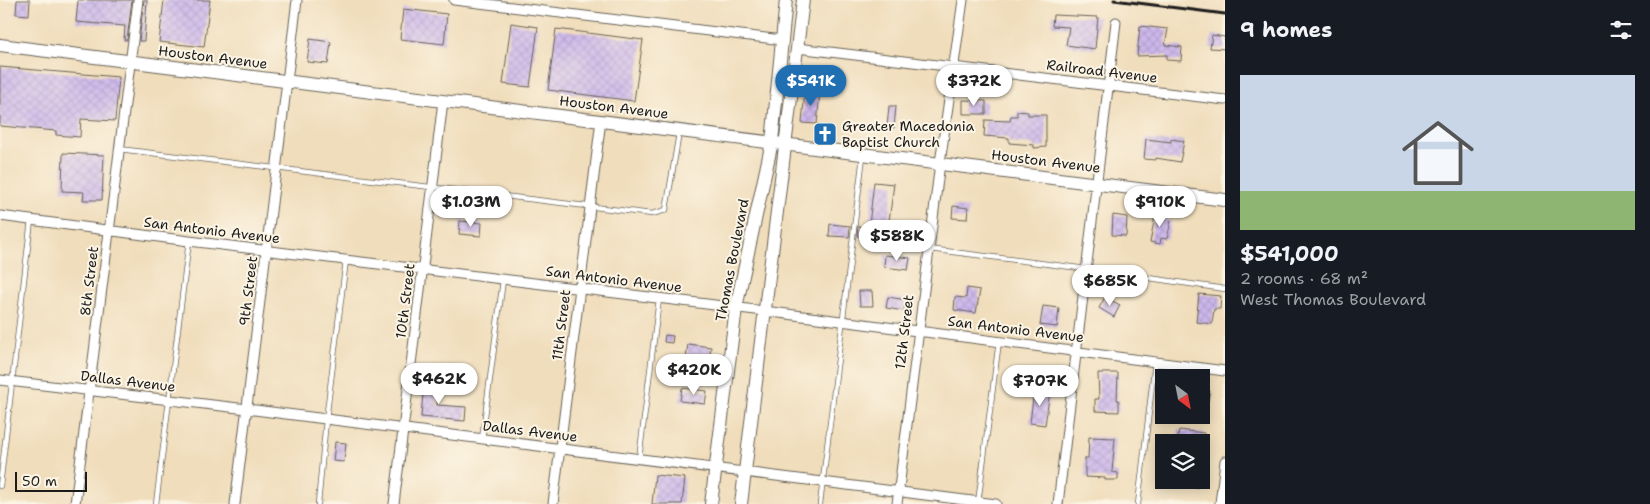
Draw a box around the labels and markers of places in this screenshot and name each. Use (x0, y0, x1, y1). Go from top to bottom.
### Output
pin: $541K (776, 64, 846, 107)
pin: $372K (939, 64, 1009, 107)
place label: Greater Macedonia Baptist Church (842, 117, 974, 151)
church icon: Greater Macedonia Baptist Church (812, 121, 838, 147)
pin: $1.03M (430, 186, 512, 228)
pin: $910K (1125, 186, 1195, 228)
pin: $588K (862, 220, 932, 262)
pin: $685K (1075, 264, 1145, 307)
pin: $420K (659, 354, 729, 396)
pin: $462K (404, 362, 474, 405)
pin: $707K (1005, 364, 1075, 407)

